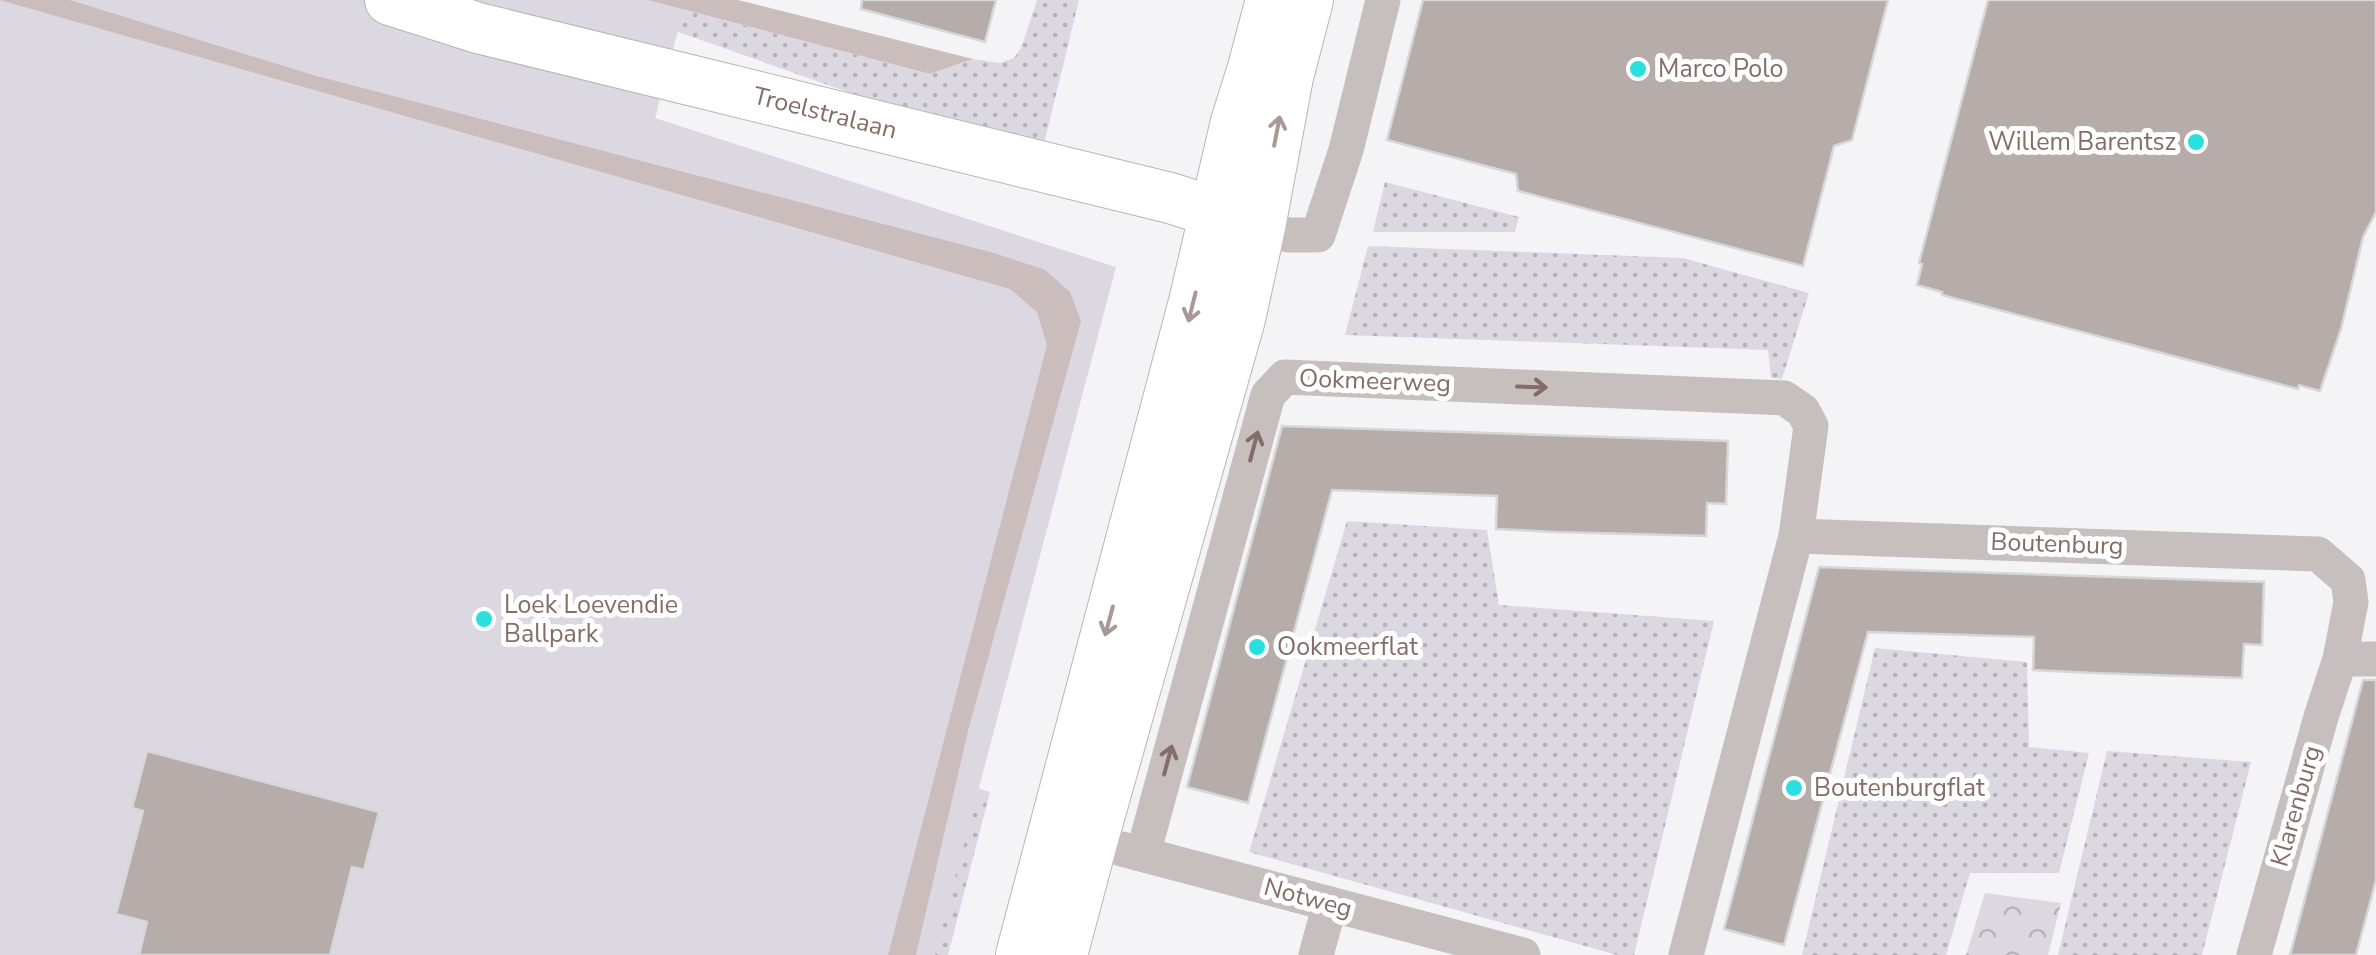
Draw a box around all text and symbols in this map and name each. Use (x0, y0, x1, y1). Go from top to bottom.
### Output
place label: Marco Polo (1658, 52, 1783, 86)
marker: Marco Polo (1627, 58, 1649, 80)
street label: Troelstralaan (749, 79, 901, 147)
one-way arrow (1268, 116, 1287, 148)
place label: Willem Barentsz (1988, 125, 2176, 159)
marker: Willem Barentsz (2185, 131, 2207, 153)
one-way arrow (1182, 291, 1201, 322)
street label: Ookmeerweg (1298, 361, 1452, 401)
one-way arrow (1515, 378, 1547, 397)
one-way arrow (1245, 431, 1264, 462)
street label: Boutenburg (1990, 525, 2124, 563)
place label: Loek Loevendie Ballpark (504, 588, 678, 651)
one-way arrow (1099, 605, 1118, 636)
marker: Loek Loevendie Ballpark (473, 608, 495, 630)
place label: Ookmeerflat (1277, 630, 1418, 664)
marker: Ookmeerflat (1246, 636, 1268, 658)
street label: Klarenburg (2262, 741, 2330, 871)
one-way arrow (1160, 745, 1179, 776)
place label: Boutenburgflat (1814, 771, 1985, 805)
marker: Boutenburgflat (1783, 777, 1805, 799)
street label: Notweg (1260, 870, 1356, 926)

